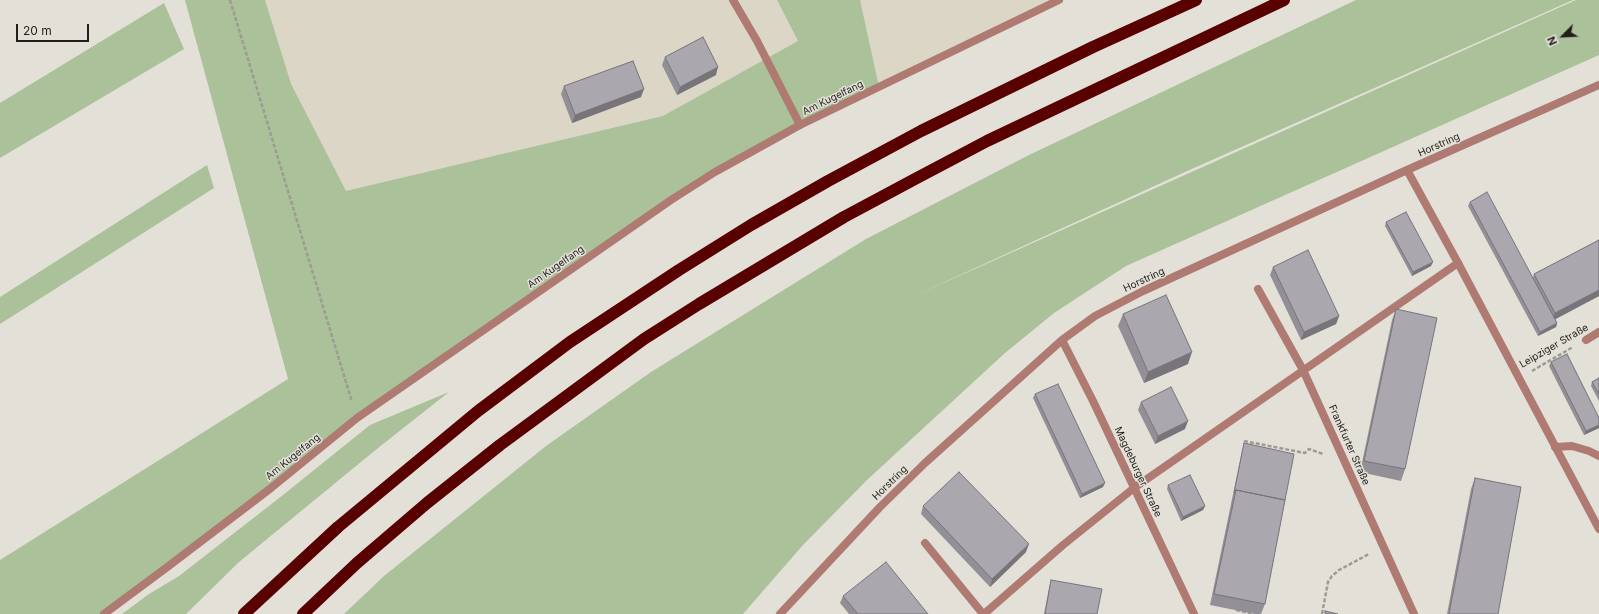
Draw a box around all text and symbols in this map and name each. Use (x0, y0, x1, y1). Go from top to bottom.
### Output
scale bar (18, 16, 91, 42)
north arrow (1543, 16, 1583, 56)
text: 20 m (23, 23, 52, 38)
text: N (1544, 34, 1560, 48)
street label: Am Kugelfang (801, 78, 865, 118)
street label: Horstring (1416, 131, 1462, 159)
street label: Am Kugelfang (525, 243, 587, 291)
street label: Horstring (1121, 265, 1167, 295)
street label: Leipziger Straße (1517, 321, 1591, 371)
street label: Frankfurter Straße (1326, 403, 1372, 487)
street label: Magdeburger Straße (1112, 425, 1164, 519)
street label: Am Kugelfang (263, 431, 323, 483)
street label: Horstring (870, 463, 910, 503)

